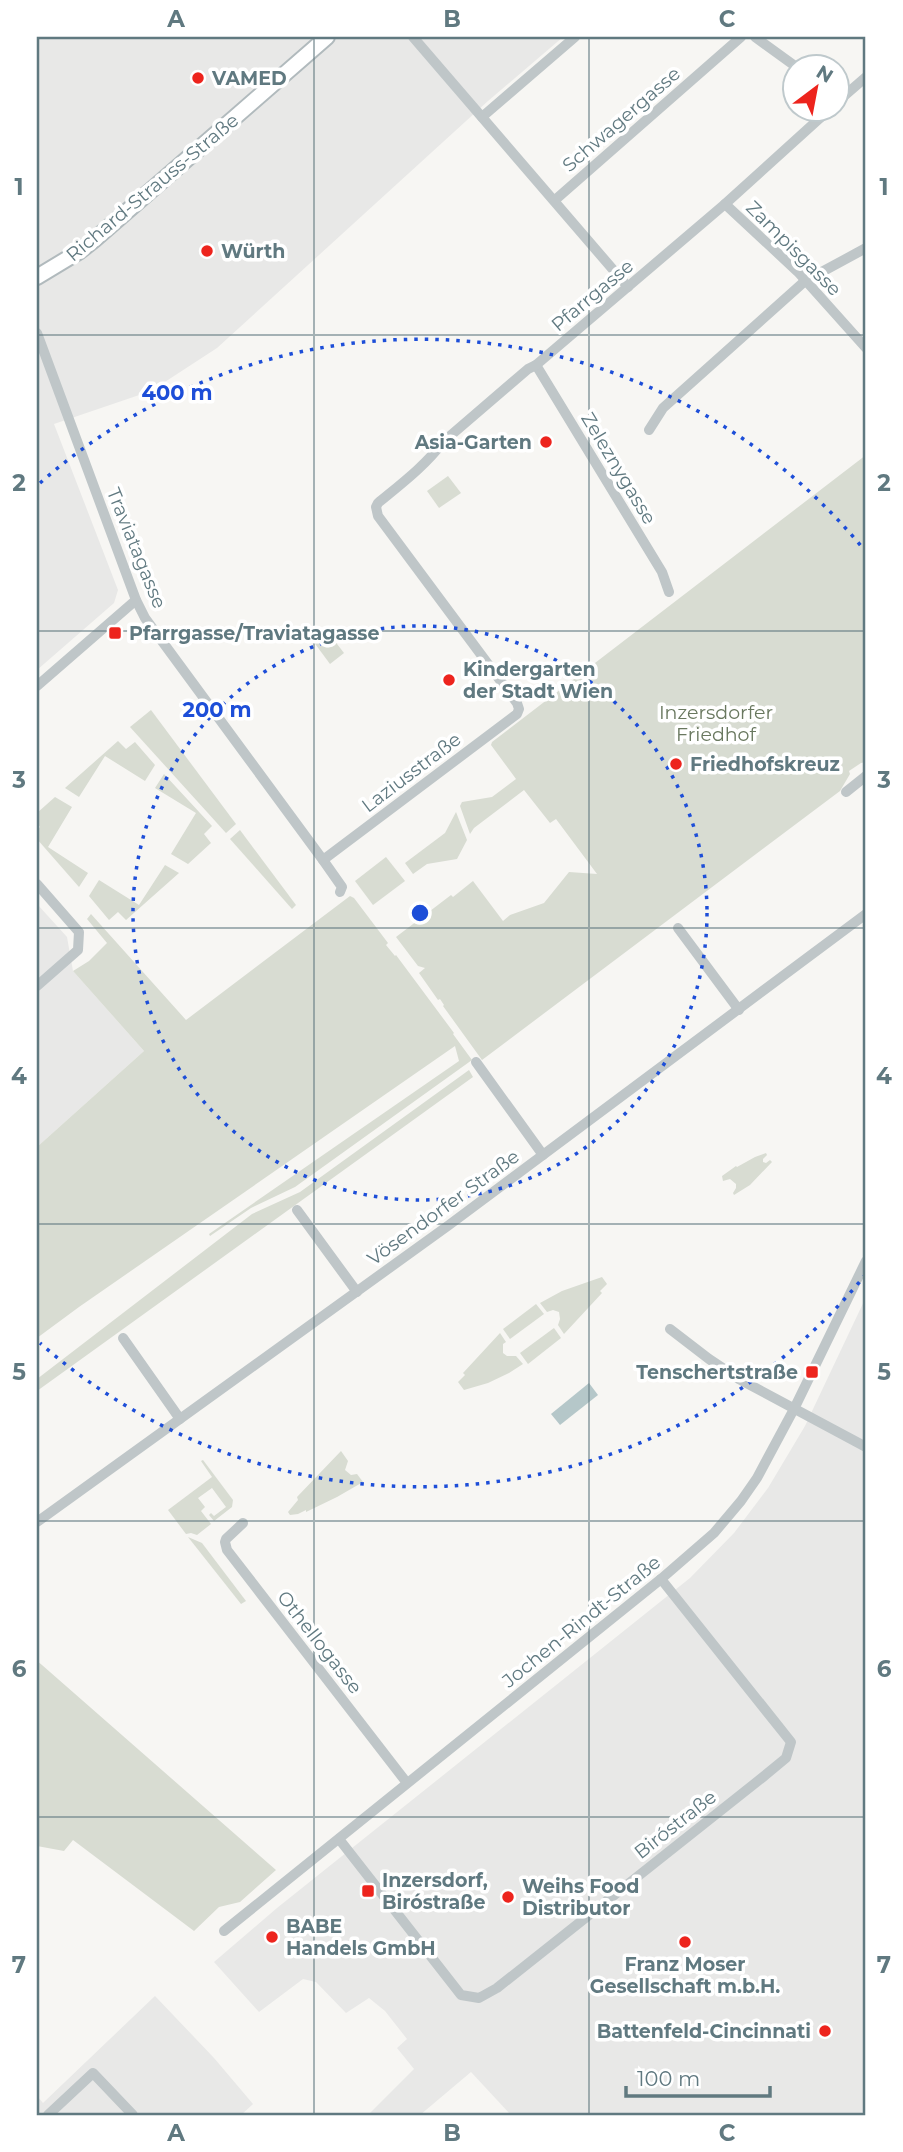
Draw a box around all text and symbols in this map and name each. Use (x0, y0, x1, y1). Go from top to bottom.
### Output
text: A (166, 5, 185, 33)
text: B (443, 5, 461, 33)
text: C (719, 5, 736, 33)
north arrow (780, 52, 850, 122)
text: N (812, 60, 837, 88)
street label: Schwagergasse (558, 62, 685, 177)
place label: VAMED (211, 67, 287, 90)
marker: VAMED (190, 70, 206, 86)
street label: Richard-Strauss-Straße (61, 109, 243, 266)
text: 1 (14, 173, 24, 201)
text: 1 (879, 173, 889, 201)
street label: Zampisgasse (741, 196, 846, 301)
place label: Würth (221, 240, 285, 263)
marker: Würth (199, 243, 215, 259)
street label: Pfarrgasse (547, 254, 638, 336)
text: 400 m (142, 380, 212, 405)
street label: Zeleznygasse (576, 408, 661, 528)
place label: Asia-Garten (414, 431, 532, 454)
marker: Asia-Garten (538, 434, 554, 450)
text: 2 (12, 469, 26, 497)
text: 2 (877, 469, 891, 497)
street label: Traviatagasse (102, 485, 171, 612)
place label: Pfarrgasse/Traviatagasse (129, 622, 379, 645)
marker: Pfarrgasse/Traviatagasse (107, 625, 123, 641)
place label: Kindergarten der Stadt Wien (463, 658, 613, 703)
marker: Kindergarten der Stadt Wien (441, 672, 457, 688)
text: 200 m (183, 697, 251, 722)
park label: Inzersdorfer Friedhof (659, 701, 773, 746)
street label: Laziusstraße (357, 728, 466, 817)
place label: Friedhofskreuz (690, 753, 840, 776)
marker: Friedhofskreuz (668, 756, 684, 772)
text: 3 (11, 766, 26, 794)
text: 3 (876, 766, 891, 794)
centre of rings (408, 901, 432, 925)
text: 4 (11, 1062, 27, 1090)
text: 4 (876, 1062, 892, 1090)
street label: Vösendorfer Straße (363, 1145, 524, 1270)
text: 5 (12, 1358, 26, 1386)
text: 5 (877, 1358, 891, 1386)
place label: Tenschertstraße (636, 1361, 798, 1384)
marker: Tenschertstraße (804, 1364, 820, 1380)
street label: Jochen-Rindt-Straße (497, 1550, 665, 1693)
street label: Othellogasse (272, 1586, 367, 1698)
text: 6 (12, 1655, 27, 1683)
text: 6 (877, 1655, 892, 1683)
street label: Biróstraße (630, 1785, 721, 1864)
place label: Inzersdorf, Biróstraße (382, 1869, 488, 1914)
place label: Weihs Food Distributor (522, 1875, 639, 1920)
marker: Inzersdorf, Biróstraße (360, 1883, 376, 1899)
marker: Weihs Food Distributor (500, 1889, 516, 1905)
place label: BABE Handels GmbH (286, 1915, 436, 1960)
marker: BABE Handels GmbH (264, 1929, 280, 1945)
marker: Franz Moser Gesellschaft m.b.H. (677, 1934, 693, 1950)
text: 7 (12, 1951, 26, 1979)
text: 7 (877, 1951, 891, 1979)
place label: Franz Moser Gesellschaft m.b.H. (590, 1953, 780, 1998)
place label: Battenfeld-Cincinnati (597, 2020, 811, 2043)
marker: Battenfeld-Cincinnati (817, 2023, 833, 2039)
scale bar (626, 2054, 770, 2098)
text: 100 m (637, 2066, 700, 2091)
text: A (166, 2119, 185, 2147)
text: B (443, 2119, 461, 2147)
text: C (719, 2119, 736, 2147)

